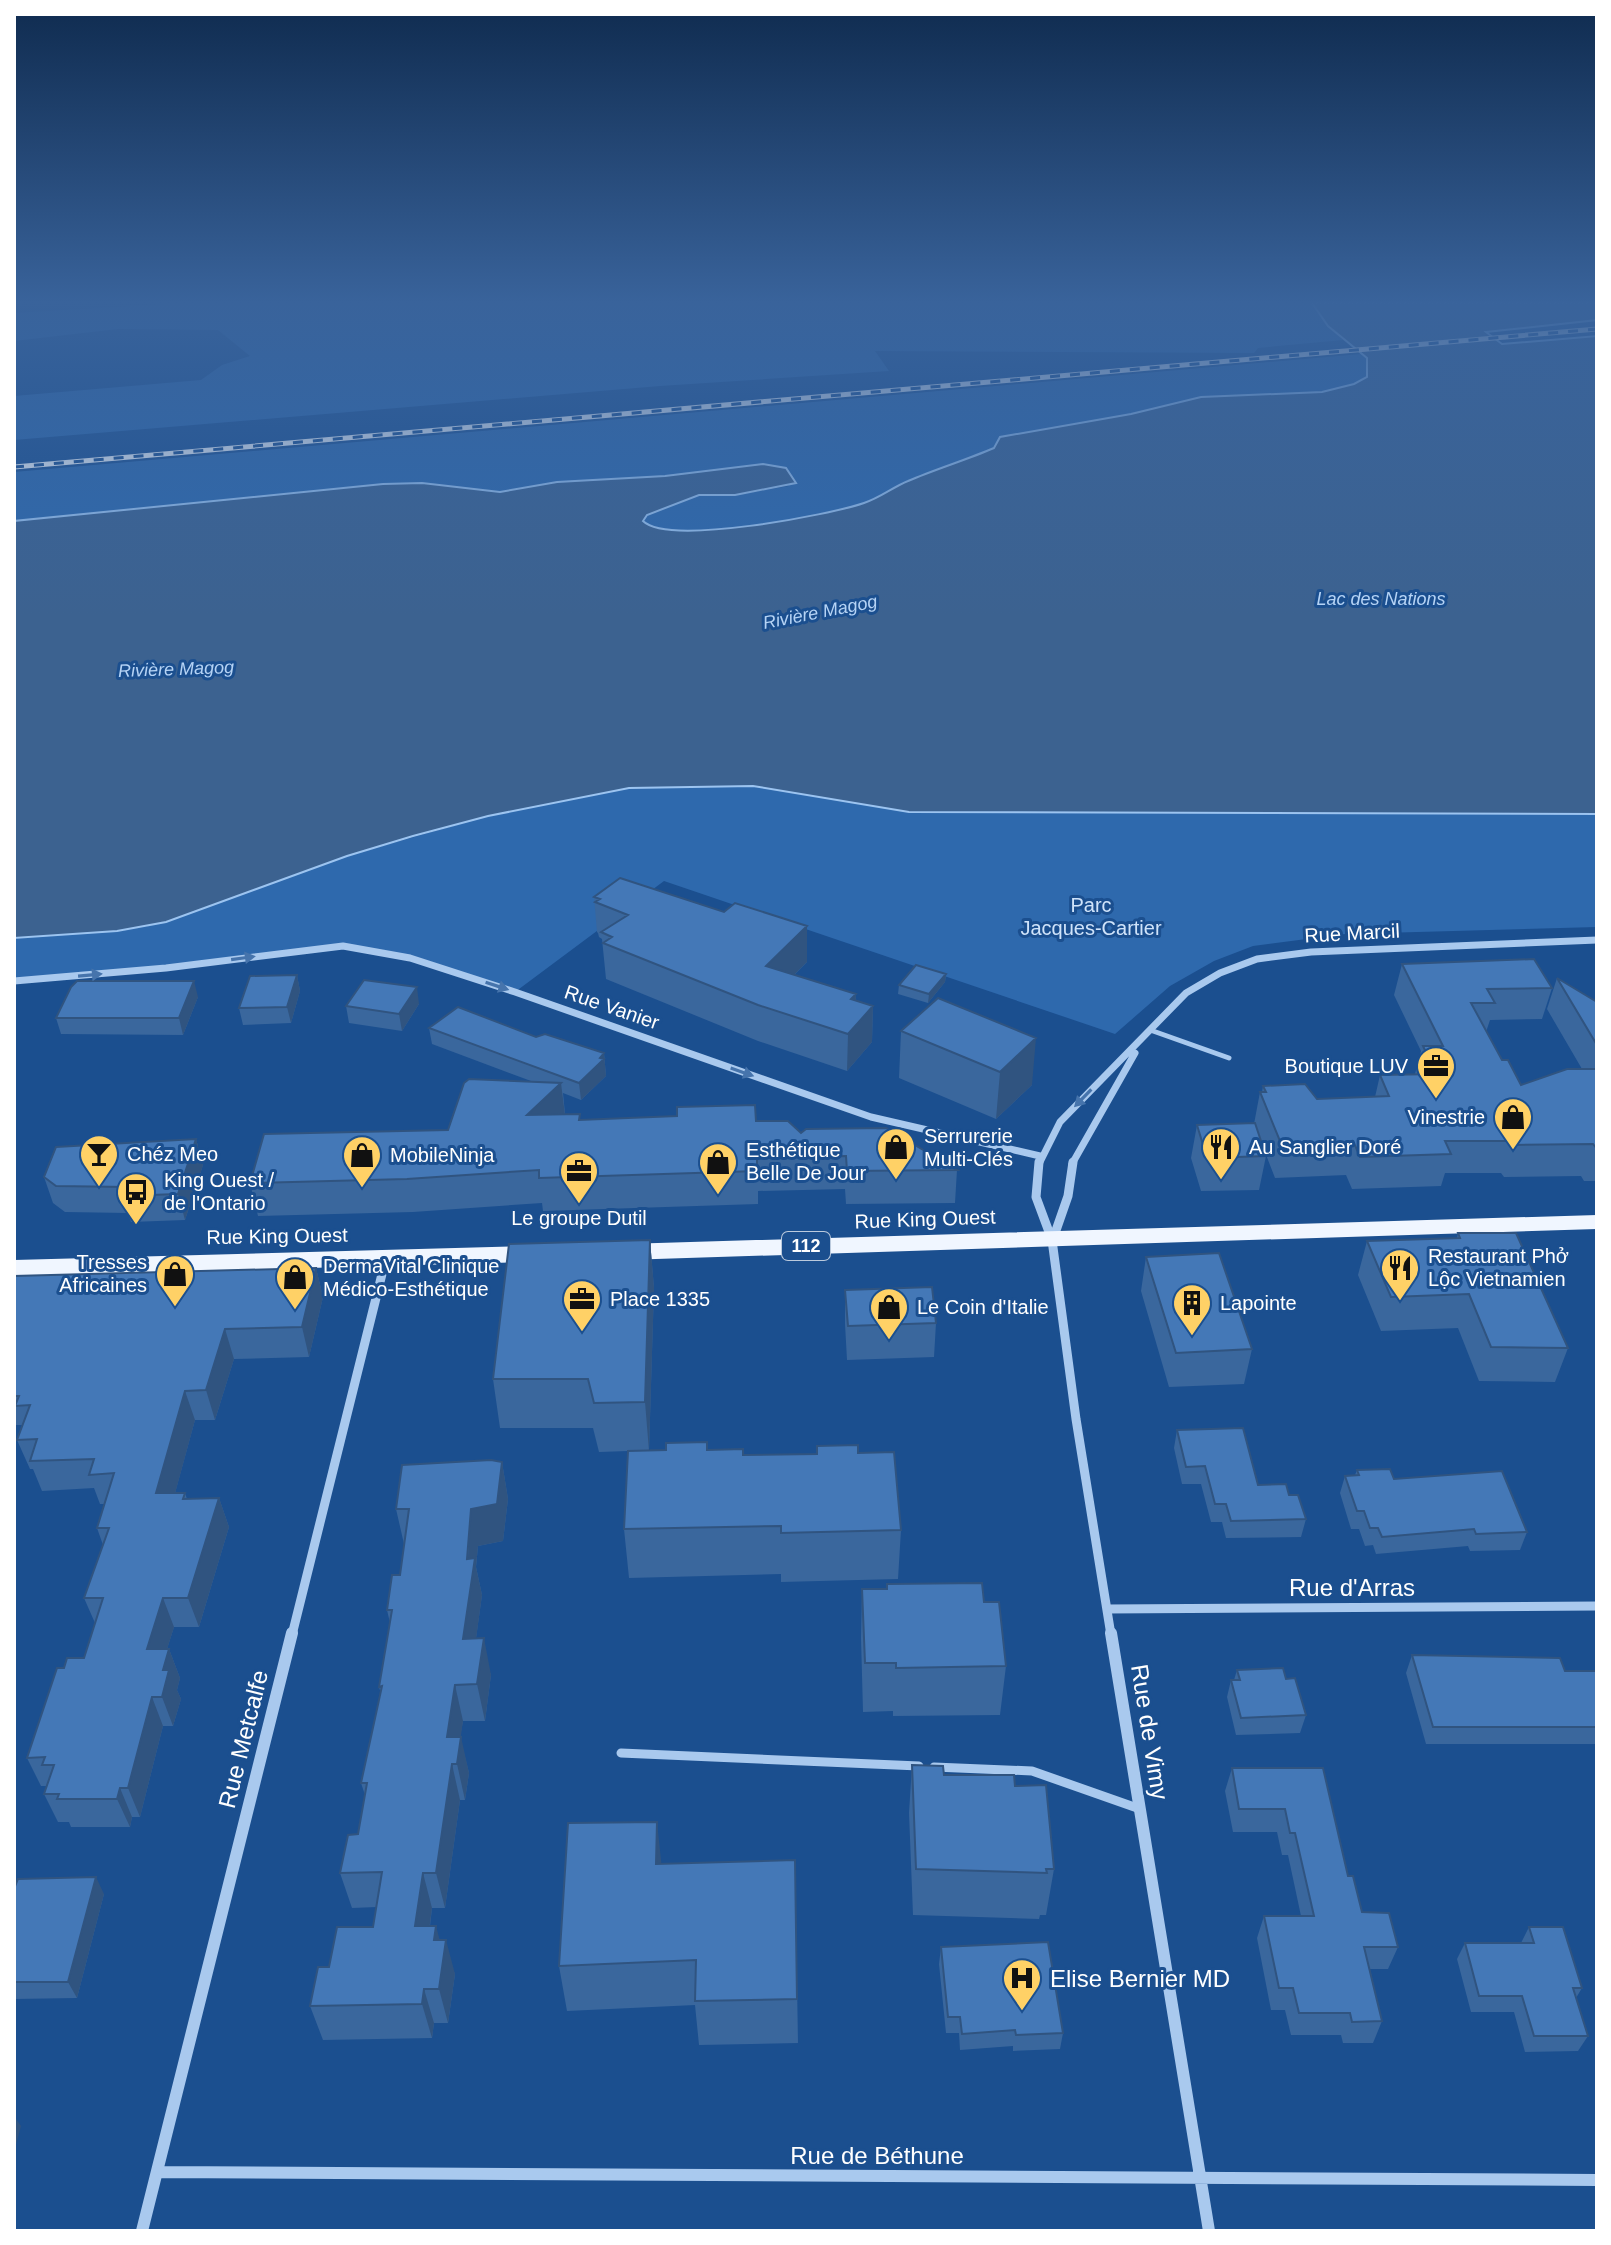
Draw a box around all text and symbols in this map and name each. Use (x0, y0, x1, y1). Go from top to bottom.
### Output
water label: Lac des Nations (1316, 589, 1446, 609)
water label: Rivière Magog (761, 591, 879, 633)
water label: Rivière Magog (118, 657, 234, 681)
park label: Parc Jacques-Cartier (1020, 894, 1162, 939)
street label: Rue Marcil (1304, 920, 1400, 946)
one-way arrow (231, 951, 256, 964)
one-way arrow (78, 968, 103, 981)
one-way arrow (485, 981, 509, 993)
street label: Rue Vanier (562, 981, 663, 1034)
office icon: Boutique LUV (1415, 1045, 1457, 1100)
place label: Boutique LUV (1285, 1055, 1409, 1077)
one-way arrow (731, 1066, 755, 1079)
one-way arrow (1074, 1088, 1093, 1107)
shop icon: Vinestrie (1492, 1096, 1534, 1151)
place label: Vinestrie (1408, 1106, 1485, 1128)
place label: Serrurerie Multi-Clés (924, 1125, 1013, 1170)
shop icon: Serrurerie Multi-Clés (875, 1126, 917, 1181)
restaurant icon: Au Sanglier Doré (1200, 1126, 1242, 1181)
bar icon: Chéz Meo (78, 1133, 120, 1188)
shop icon: MobileNinja (341, 1134, 383, 1189)
place label: Au Sanglier Doré (1249, 1136, 1401, 1158)
place label: Esthétique Belle De Jour (746, 1139, 866, 1184)
shop icon: Esthétique Belle De Jour (697, 1141, 739, 1196)
place label: Chéz Meo (127, 1143, 218, 1165)
place label: MobileNinja (390, 1144, 495, 1166)
office icon: Le groupe Dutil (558, 1150, 600, 1205)
place label: King Ouest / de l'Ontario (164, 1169, 275, 1214)
bus stop icon: King Ouest / de l'Ontario (115, 1171, 157, 1226)
street label: Rue King Ouest (854, 1206, 996, 1232)
place label: Le groupe Dutil (511, 1207, 647, 1229)
street label: Rue King Ouest (206, 1224, 348, 1248)
road number: 112 (782, 1232, 830, 1260)
place label: Restaurant Phở Lộc Vietnamien (1428, 1245, 1569, 1290)
restaurant icon: Restaurant Phở Lộc Vietnamien (1379, 1247, 1421, 1302)
place label: Tresses Africaines (59, 1251, 147, 1296)
shop icon: Tresses Africaines (154, 1253, 196, 1308)
place label: DermaVital Clinique Médico-Esthétique (323, 1255, 499, 1300)
shop icon: DermaVital Clinique Médico-Esthétique (274, 1256, 316, 1311)
office icon: Place 1335 (561, 1278, 603, 1333)
building icon: Lapointe (1171, 1282, 1213, 1337)
shop icon: Le Coin d'Italie (868, 1286, 910, 1341)
place label: Place 1335 (610, 1288, 710, 1310)
place label: Lapointe (1220, 1292, 1297, 1314)
place label: Le Coin d'Italie (917, 1296, 1049, 1318)
street label: Rue d'Arras (1289, 1574, 1415, 1601)
street label: Rue de Vimy (1126, 1662, 1174, 1802)
street label: Rue Metcalfe (213, 1667, 273, 1811)
hospital icon: Elise Bernier MD (1001, 1957, 1043, 2012)
place label: Elise Bernier MD (1050, 1965, 1230, 1992)
street label: Rue de Béthune (790, 2142, 964, 2169)

